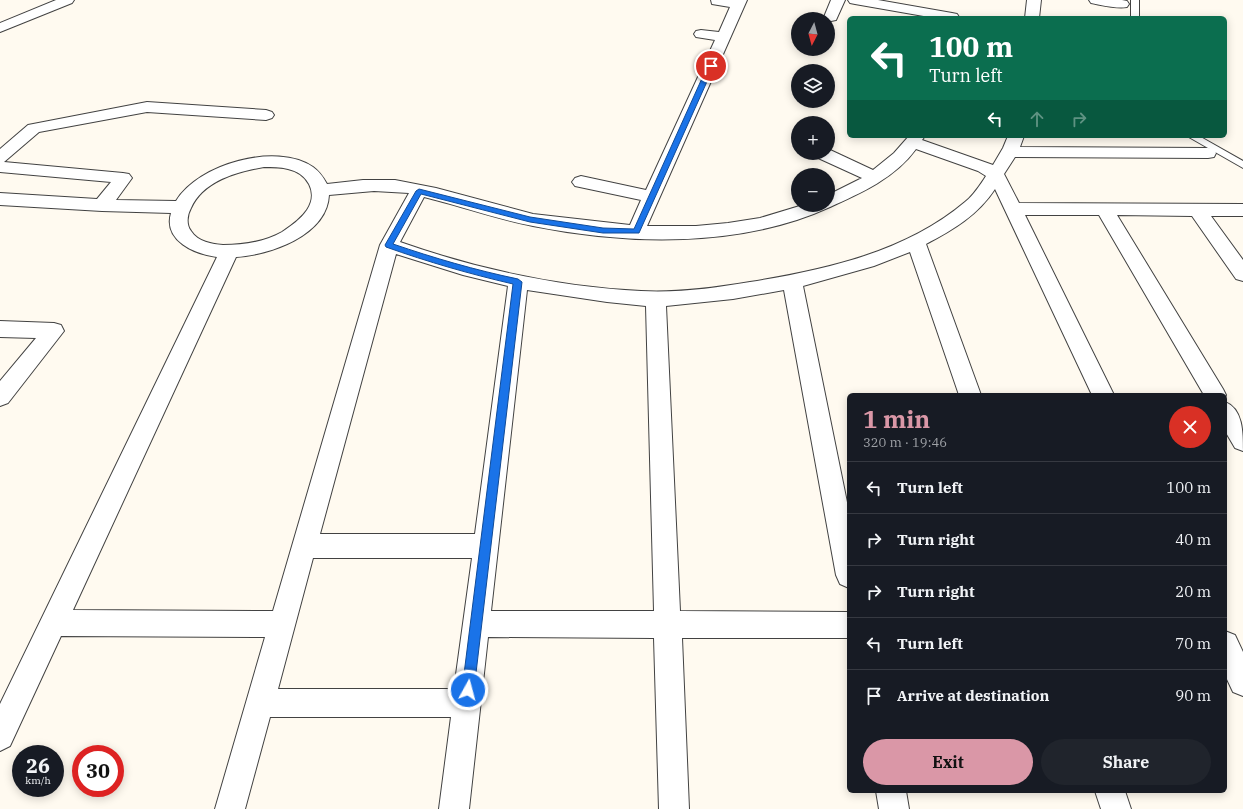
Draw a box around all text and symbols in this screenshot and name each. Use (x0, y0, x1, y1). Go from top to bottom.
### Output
north arrow (791, 12, 835, 56)
map controls (791, 12, 835, 212)
text: 100 m (929, 28, 1013, 65)
icon: left (863, 32, 915, 84)
pin (694, 49, 728, 83)
icon: arrive (700, 55, 722, 77)
button: layers (791, 64, 835, 108)
text: Turn left (929, 64, 1003, 87)
icon: left (984, 108, 1006, 130)
icon: ahead (1026, 108, 1048, 130)
icon: right (1068, 108, 1090, 130)
button: + (791, 116, 835, 160)
button: − (791, 168, 835, 212)
text: 1 min (863, 403, 930, 435)
button: close (1169, 406, 1211, 448)
text: 320 m · 19:46 (863, 434, 947, 451)
icon: left (863, 477, 885, 499)
text: Turn left (897, 478, 963, 497)
text: 100 m (1166, 478, 1211, 497)
icon: right (863, 529, 885, 551)
text: Turn right (897, 530, 975, 549)
text: 40 m (1175, 530, 1211, 549)
icon: right (863, 581, 885, 603)
text: Turn right (897, 582, 975, 601)
text: 20 m (1175, 582, 1211, 601)
icon: left (863, 633, 885, 655)
text: Turn left (897, 634, 963, 653)
text: 70 m (1175, 634, 1211, 653)
position arrow (447, 669, 489, 711)
icon: arrive (863, 685, 885, 707)
text: Arrive at destination (897, 686, 1049, 705)
text: 90 m (1175, 686, 1211, 705)
button: Exit (863, 739, 1033, 785)
button: Share (1041, 739, 1211, 785)
speed limit sign: 30 (72, 745, 124, 797)
text: 26 (26, 752, 50, 779)
text: km/h (25, 774, 51, 787)

